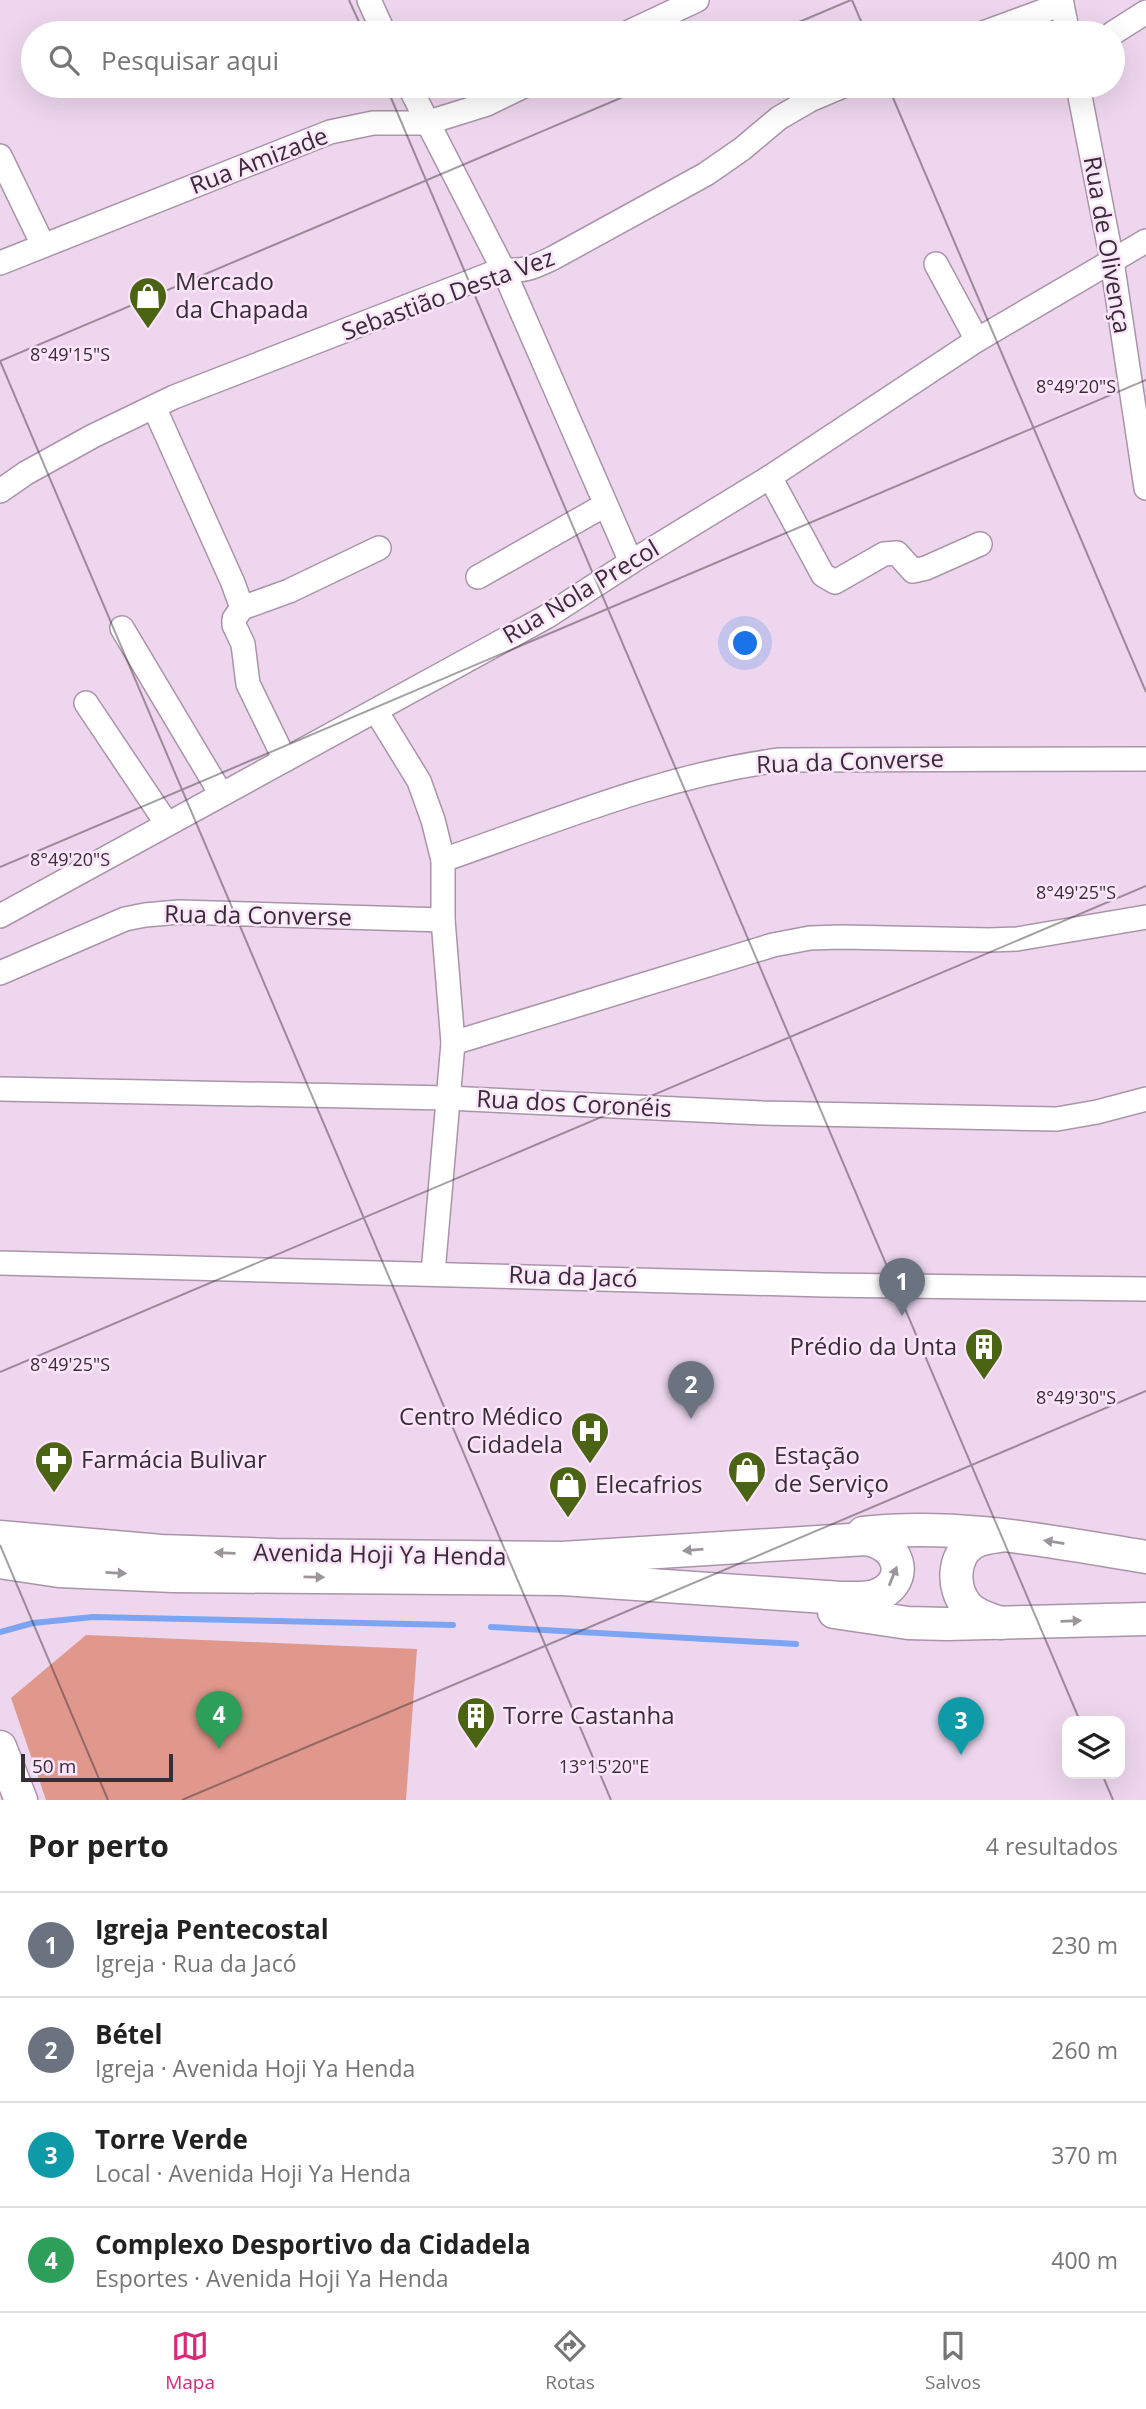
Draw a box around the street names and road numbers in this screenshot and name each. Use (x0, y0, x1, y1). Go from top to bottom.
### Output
street label: Rua Amizade (185, 118, 332, 201)
street label: Rua de Olivença (1077, 154, 1140, 336)
street label: Sebastião Desta Vez (337, 240, 558, 347)
street label: Rua Nola Precol (496, 531, 665, 650)
street label: Rua da Converse (756, 741, 944, 780)
street label: Rua da Converse (164, 896, 352, 933)
street label: Rua dos Coronéis (476, 1081, 673, 1124)
street label: Rua da Jacó (508, 1257, 638, 1294)
street label: Avenida Hoji Ya Henda (253, 1535, 507, 1572)

